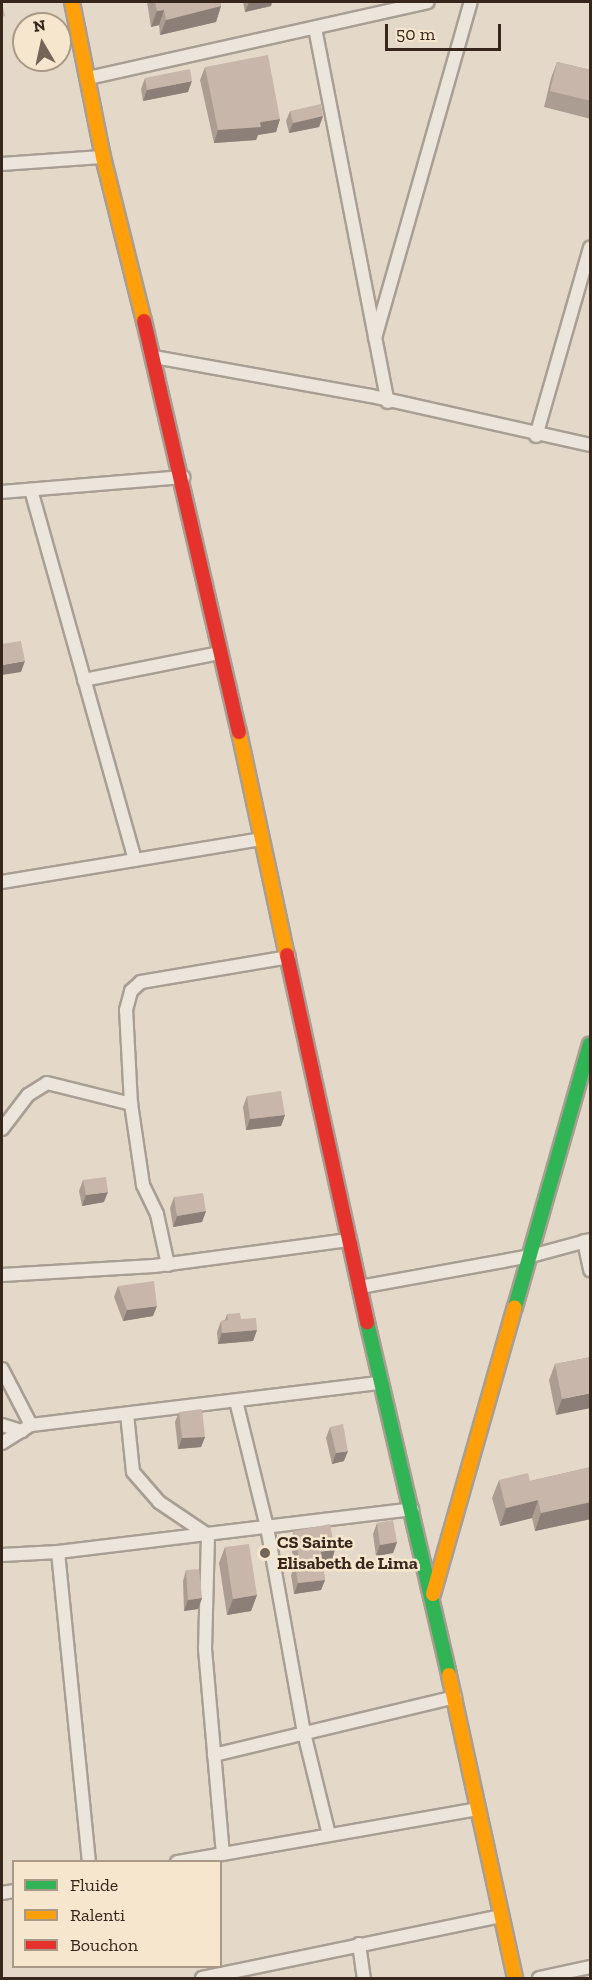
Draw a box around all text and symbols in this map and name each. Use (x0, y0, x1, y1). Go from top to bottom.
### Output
north arrow (12, 12, 72, 72)
scale bar (388, 12, 504, 50)
text: N (32, 15, 47, 36)
text: 50 m (396, 23, 435, 45)
place label: CS Sainte Elisabeth de Lima (277, 1532, 418, 1574)
marker: CS Sainte Elisabeth de Lima (258, 1546, 272, 1560)
legend (12, 1860, 222, 1968)
text: Fluide (70, 1874, 118, 1896)
text: Ralenti (70, 1904, 125, 1926)
text: Bouchon (70, 1934, 138, 1956)

